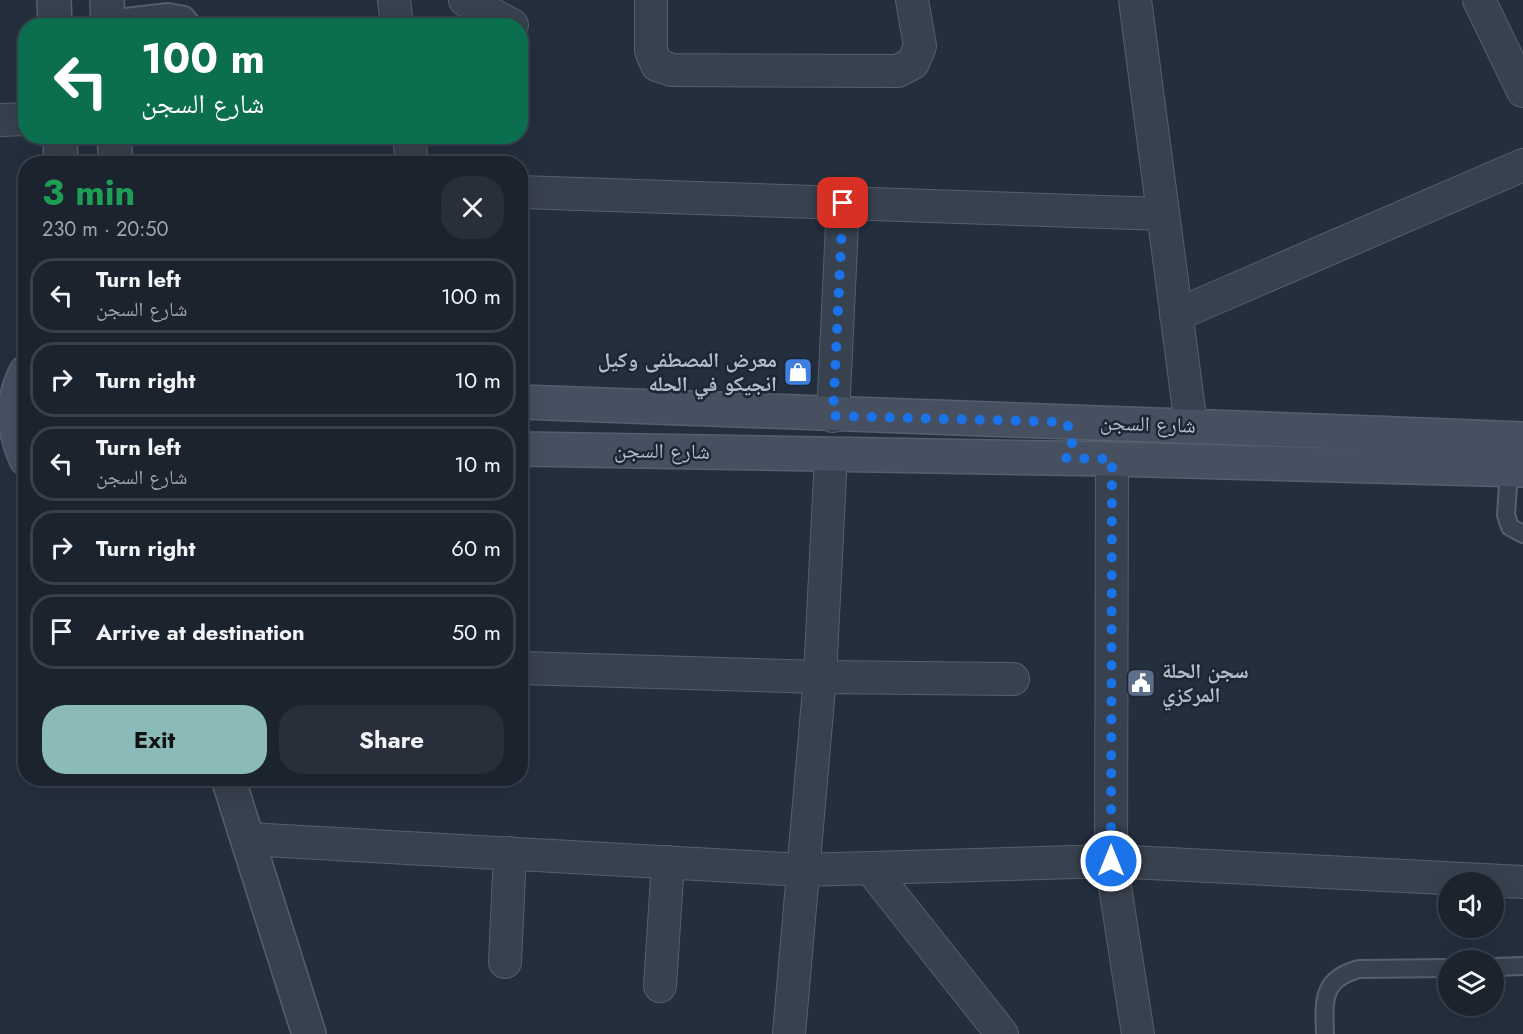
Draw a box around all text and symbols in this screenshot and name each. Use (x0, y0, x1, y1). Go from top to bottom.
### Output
text: 100 m (141, 28, 265, 89)
icon: left (42, 42, 120, 120)
text: شارع السجن (141, 84, 264, 123)
text: 3 min (42, 166, 135, 218)
button: close (441, 176, 504, 239)
pin (817, 177, 868, 228)
icon: arrive (826, 186, 859, 219)
text: 230 m · 20:50 (42, 215, 169, 244)
text: Turn left (96, 263, 181, 295)
icon: left (45, 279, 78, 312)
text: 100 m (441, 280, 501, 312)
text: شارع السجن (96, 295, 187, 324)
place label: معرض المصطفى وكيل انجيكو في الحله (598, 345, 777, 400)
shop icon: معرض المصطفى وكيل انجيكو في الحله (782, 356, 814, 388)
icon: right (45, 363, 78, 396)
text: Turn right (96, 364, 196, 396)
text: 10 m (454, 364, 501, 396)
street label: شارع السجن (1100, 407, 1196, 441)
text: Turn left (96, 431, 181, 463)
street label: شارع السجن (614, 435, 710, 467)
icon: left (45, 447, 78, 480)
text: 10 m (454, 448, 501, 480)
text: شارع السجن (96, 463, 187, 492)
icon: right (45, 531, 78, 564)
text: Turn right (96, 532, 196, 564)
text: 60 m (451, 532, 501, 564)
icon: arrive (45, 615, 78, 648)
text: Arrive at destination (96, 616, 305, 648)
text: 50 m (452, 616, 501, 648)
place label: سجن الحلة المركزي (1162, 656, 1249, 711)
public building icon: سجن الحلة المركزي (1125, 667, 1157, 699)
button: Exit (42, 705, 267, 774)
button: Share (279, 705, 504, 774)
position arrow (1079, 829, 1143, 893)
map controls (1438, 872, 1504, 1016)
button: sound (1438, 872, 1504, 938)
button: layers (1438, 950, 1504, 1016)

